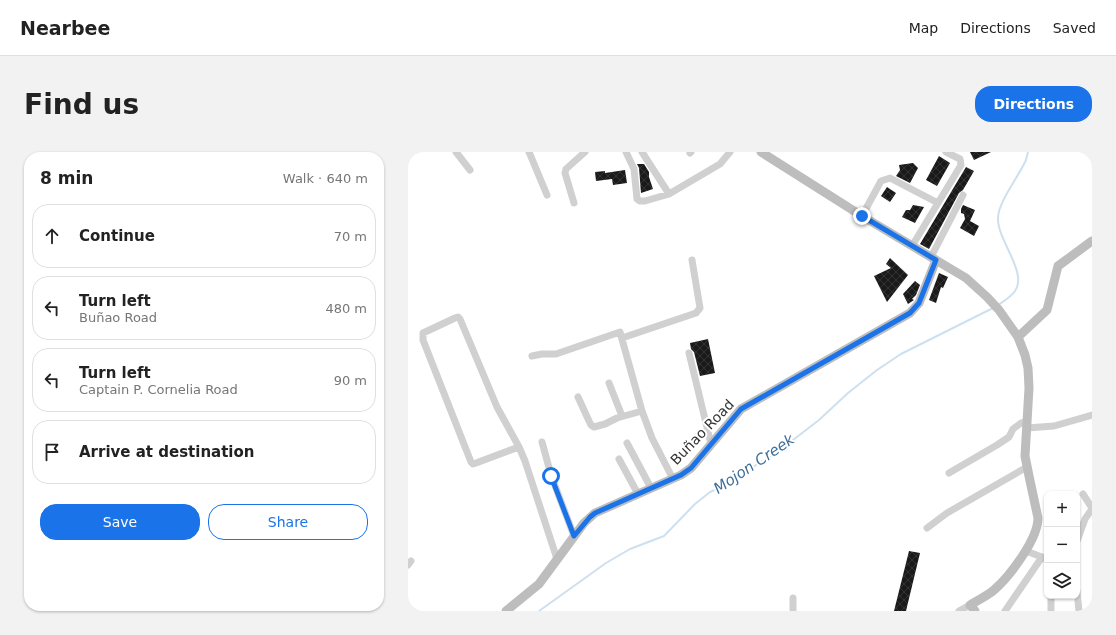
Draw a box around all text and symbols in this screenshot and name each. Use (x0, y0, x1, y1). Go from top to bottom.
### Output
text: Nearbee (20, 17, 110, 39)
text: Map (909, 20, 938, 36)
text: Directions (960, 20, 1031, 36)
text: Saved (1053, 20, 1096, 36)
button: Directions (975, 86, 1092, 122)
text: Find us (24, 88, 139, 121)
text: 8 min (40, 168, 93, 188)
text: Walk · 640 m (283, 171, 368, 186)
route end (853, 207, 871, 225)
icon: ahead (41, 225, 63, 247)
text: Continue (79, 227, 155, 245)
text: 70 m (334, 229, 367, 244)
text: Turn left (79, 292, 151, 310)
icon: left (41, 297, 63, 319)
text: 480 m (325, 301, 367, 316)
text: Buñao Road (79, 310, 157, 325)
text: Turn left (79, 364, 151, 382)
icon: left (41, 369, 63, 391)
text: 90 m (334, 373, 367, 388)
text: Captain P. Cornelia Road (79, 382, 238, 397)
street label: Buñao Road (667, 396, 737, 468)
water label: Mojon Creek (710, 430, 799, 498)
icon: arrive (41, 441, 63, 463)
text: Arrive at destination (79, 443, 254, 461)
route start (542, 467, 560, 485)
map controls (1044, 491, 1080, 599)
button: + (1044, 491, 1080, 527)
button: Save (40, 504, 200, 540)
button: Share (208, 504, 368, 540)
button: − (1044, 527, 1080, 563)
button: layers (1044, 563, 1080, 599)

